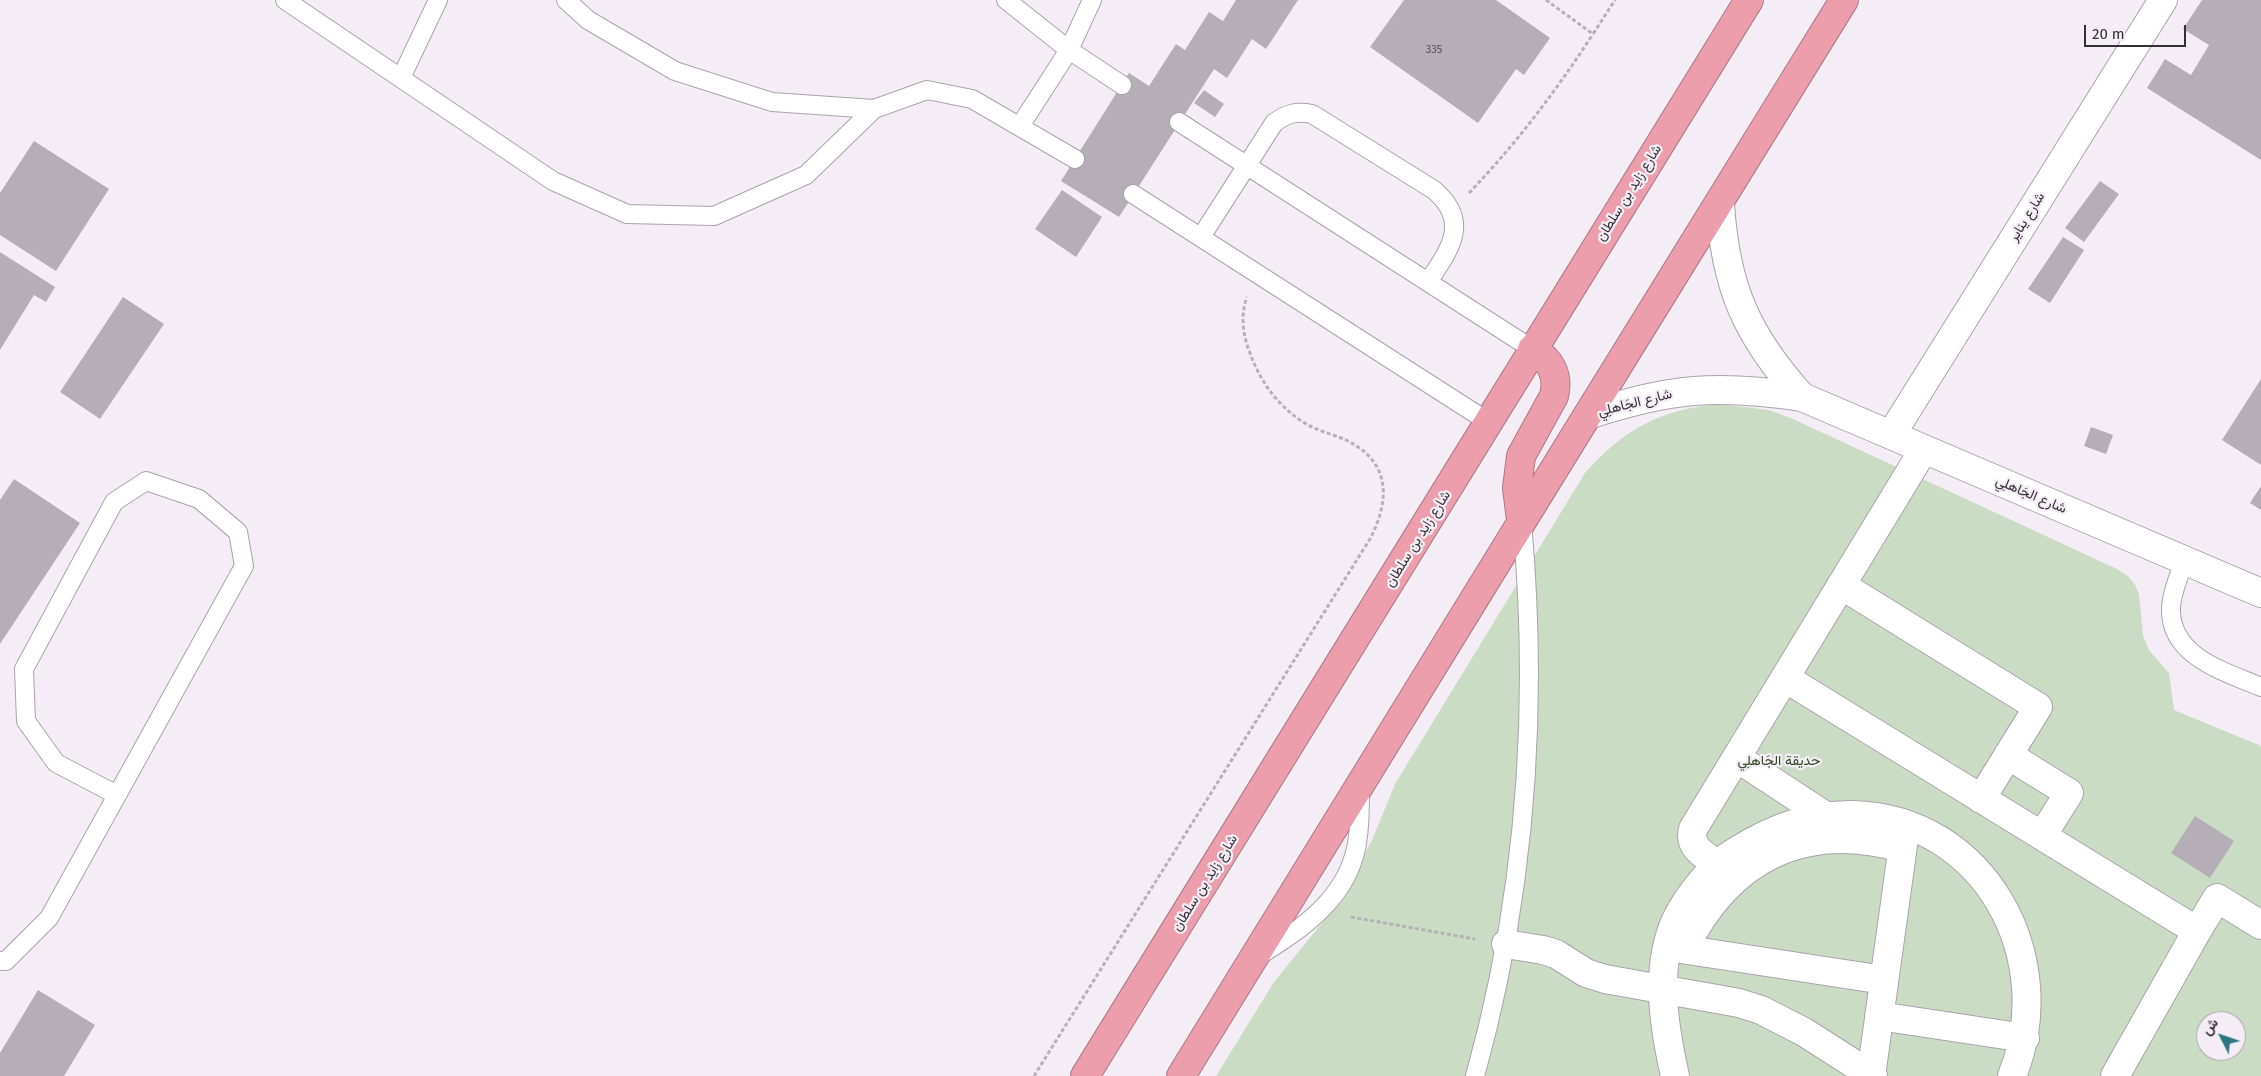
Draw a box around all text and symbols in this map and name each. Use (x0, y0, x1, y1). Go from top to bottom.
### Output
scale bar (2086, 15, 2188, 47)
text: 20 m (2092, 25, 2125, 43)
house number: 335 (1426, 43, 1442, 57)
street label: شارع زايد بن سلطان (1593, 142, 1665, 244)
street label: شارع يناير (2005, 189, 2049, 245)
street label: شارع الجَاهلِي (1596, 386, 1674, 420)
street label: شارع الجَاهلِي (1993, 472, 2069, 518)
street label: شارع زايد بن سلطان (1382, 488, 1454, 590)
park label: حديقة الجَاهلِي (1738, 753, 1820, 769)
street label: شارع زايد بن سلطان (1169, 832, 1241, 934)
north arrow (2196, 1011, 2246, 1061)
text: ش (2198, 1015, 2222, 1038)

